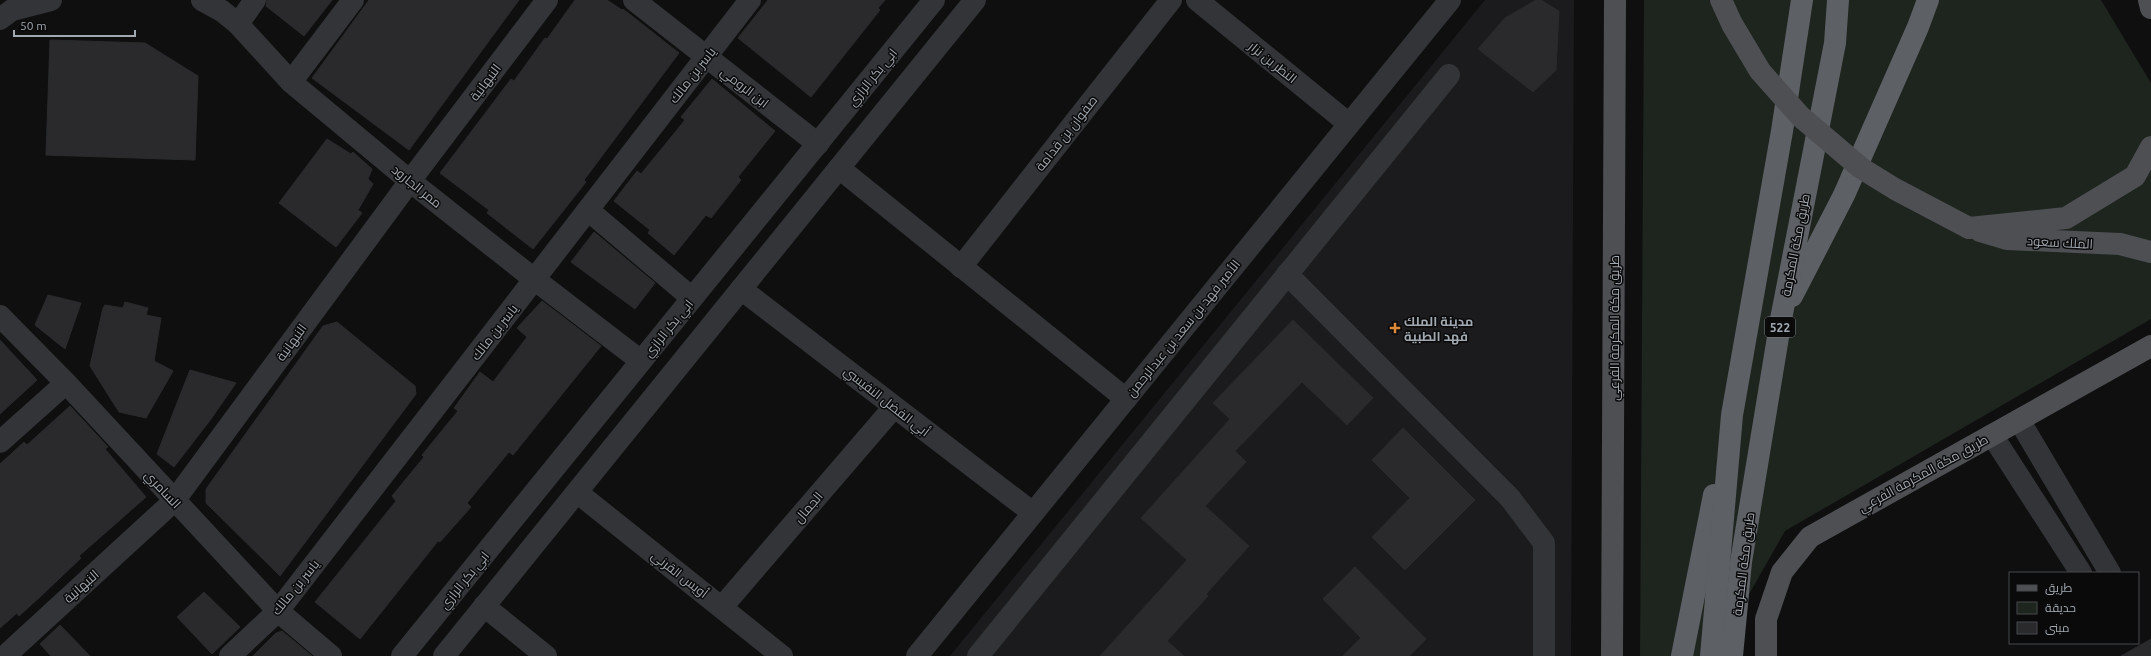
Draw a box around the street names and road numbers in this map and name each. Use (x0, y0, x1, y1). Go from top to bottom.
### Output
street label: النظر بن نزار (1245, 38, 1300, 86)
street label: ياسر بن مالك (666, 44, 719, 106)
street label: ابي بكر الرازي (845, 45, 903, 111)
street label: النبهانية (467, 61, 504, 104)
street label: ابن الرومي (716, 64, 772, 113)
street label: صفوان بن قدامة (1032, 93, 1100, 174)
street label: ممر الجارود (389, 162, 445, 211)
street label: طريق مكة المكرمة (1778, 193, 1813, 298)
street label: الملك سعود (2027, 233, 2093, 252)
street label: طريق مكة المكرمة الفرعي (1607, 255, 1625, 401)
street label: الأمير فهد بن سعد بن عبدالرحمن (1123, 257, 1243, 400)
street label: ابي بكر الرازي (641, 296, 699, 362)
street label: ياسر بن مالك (468, 301, 521, 363)
road number: 522 (1765, 317, 1795, 337)
street label: النبهانية (273, 321, 310, 364)
street label: أبي الفضل النفيسي (839, 363, 933, 442)
street label: طريق مكة المكرمة الفرعي (1856, 432, 1992, 518)
street label: السامري (139, 467, 184, 513)
street label: الجمال (791, 489, 827, 527)
street label: طريق مكة المكرمة (1730, 511, 1757, 617)
street label: أويس القرني (647, 547, 712, 604)
street label: ابي بكر الرازي (437, 548, 495, 614)
street label: ياسر بن مالك (269, 556, 323, 618)
street label: النبهانية (61, 567, 102, 606)

